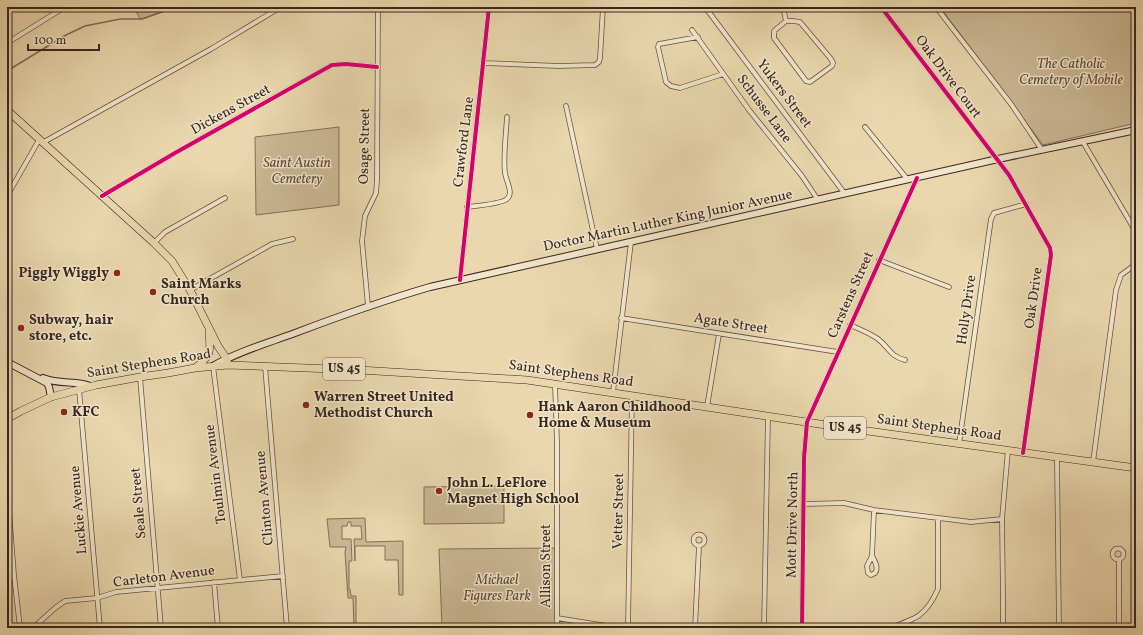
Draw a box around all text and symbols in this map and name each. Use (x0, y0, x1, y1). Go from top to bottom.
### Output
scale bar (28, 26, 99, 52)
street label: Oak Drive Court (910, 31, 986, 123)
text: 100 m (34, 33, 67, 49)
park label: The Catholic Cemetery of Mobile (1019, 55, 1123, 90)
street label: Yukers Street (752, 56, 816, 132)
street label: Schusse Lane (732, 71, 796, 147)
street label: Dickens Street (188, 80, 274, 140)
street label: Crawford Lane (449, 95, 479, 188)
street label: Osage Street (355, 108, 375, 184)
park label: Saint Austin Cemetery (263, 154, 331, 189)
street label: Doctor Martin Luther King Junior Avenue (542, 185, 795, 257)
street label: Carstens Street (823, 248, 879, 341)
place label: Piggly Wiggly (18, 264, 109, 283)
street label: Oak Drive (1020, 266, 1048, 330)
marker: Piggly Wiggly (112, 268, 122, 278)
street label: Holly Drive (953, 273, 981, 346)
place label: Saint Marks Church (161, 275, 241, 310)
marker: Saint Marks Church (148, 287, 158, 297)
street label: Agate Street (693, 309, 769, 339)
place label: Subway, hair store, etc. (29, 311, 114, 346)
marker: Subway, hair store, etc. (16, 323, 26, 333)
street label: Saint Stephens Road (85, 345, 213, 383)
street label: Saint Stephens Road (507, 356, 635, 392)
road number: US 45 (323, 358, 365, 380)
place label: Warren Street United Methodist Church (314, 388, 454, 423)
place label: Hank Aaron Childhood Home & Museum (538, 398, 692, 433)
marker: Warren Street United Methodist Church (301, 400, 311, 410)
place label: KFC (72, 403, 99, 422)
marker: KFC (59, 407, 69, 417)
marker: Hank Aaron Childhood Home & Museum (525, 410, 535, 420)
street label: Saint Stephens Road (875, 410, 1003, 446)
road number: US 45 (824, 417, 866, 439)
street label: Toulmin Avenue (200, 423, 232, 525)
street label: Clinton Avenue (251, 449, 279, 546)
street label: Luckie Avenue (66, 465, 92, 555)
street label: Seale Street (126, 466, 152, 540)
street label: Mott Drive North (783, 472, 803, 578)
street label: Vetter Street (609, 473, 629, 549)
place label: John L. LeFlore Magnet High School (446, 474, 580, 509)
marker: John L. LeFlore Magnet High School (434, 486, 444, 496)
street label: Allison Street (537, 524, 556, 608)
street label: Carleton Avenue (112, 561, 216, 593)
park label: Michael Figures Park (463, 571, 531, 606)

